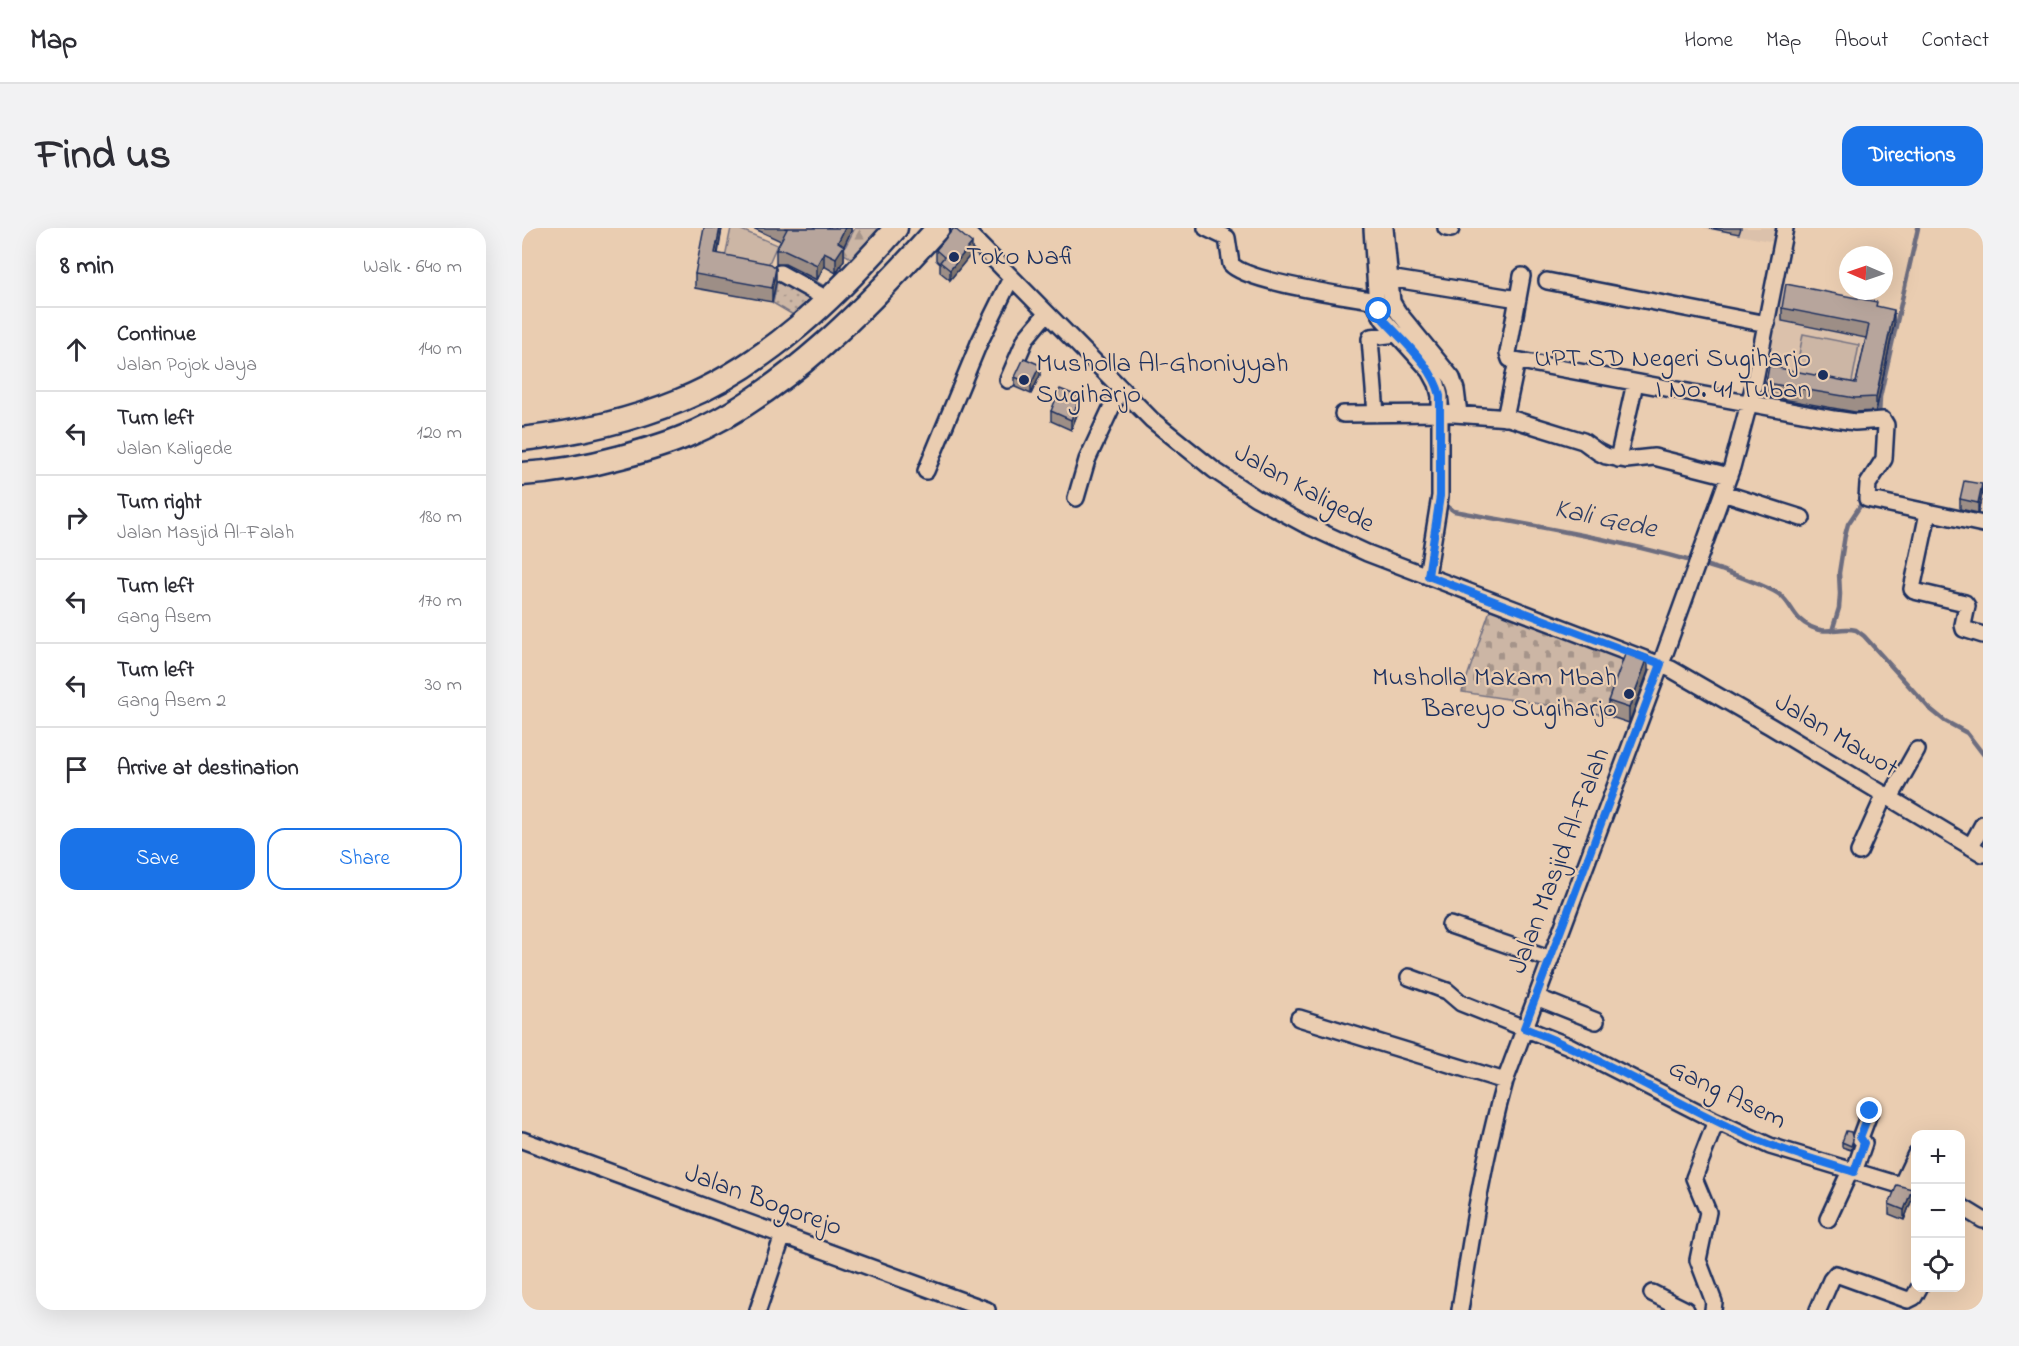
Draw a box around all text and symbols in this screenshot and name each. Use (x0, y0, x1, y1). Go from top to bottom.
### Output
text: Map (30, 21, 77, 62)
text: Home (1684, 26, 1733, 56)
text: Map (1766, 26, 1801, 56)
text: About (1834, 26, 1888, 56)
text: Contact (1921, 26, 1989, 56)
text: Find us (36, 126, 171, 187)
button: Directions (1842, 126, 1983, 186)
place label: Toko Nafi (966, 238, 1076, 277)
north arrow (1839, 246, 1893, 300)
text: 8 min (60, 248, 114, 286)
marker: Toko Nafi (947, 250, 961, 264)
text: Walk · 640 m (363, 253, 462, 282)
route start (1365, 297, 1391, 323)
text: Continue (117, 319, 196, 351)
icon: ahead (60, 333, 93, 366)
text: 140 m (418, 335, 462, 364)
place label: UPT SD Negeri Sugiharjo I No. 41 Tuban (1534, 340, 1811, 410)
place label: Musholla Al-Ghoniyyah Sugiharjo (1036, 345, 1289, 415)
text: Jalan Pojok Jaya (117, 351, 257, 380)
marker: UPT SD Negeri Sugiharjo I No. 41 Tuban (1816, 368, 1830, 382)
marker: Musholla Al-Ghoniyyah Sugiharjo (1017, 373, 1031, 387)
text: Turn left (117, 403, 194, 435)
icon: left (60, 417, 93, 450)
text: 120 m (417, 419, 462, 448)
street label: Jalan Kaligede (1227, 434, 1382, 544)
text: Jalan Kaligede (117, 435, 232, 464)
text: Turn right (117, 487, 202, 519)
water label: Kali Gede (1550, 489, 1661, 551)
icon: right (60, 501, 93, 534)
text: 180 m (419, 503, 462, 532)
text: Jalan Masjid Al-Falah (117, 519, 294, 548)
text: Turn left (117, 571, 194, 603)
icon: left (60, 585, 93, 618)
text: 170 m (418, 587, 462, 616)
text: Gang Asem (117, 603, 211, 632)
text: Turn left (117, 655, 194, 687)
place label: Musholla Makam Mbah Bareyo Sugiharjo (1372, 659, 1617, 729)
icon: left (60, 669, 93, 702)
text: 30 m (425, 671, 462, 700)
street label: Jalan Mawot (1767, 684, 1905, 788)
text: Gang Asem 2 (117, 687, 226, 716)
marker: Musholla Makam Mbah Bareyo Sugiharjo (1622, 687, 1636, 701)
street label: Jalan Masjid Al-Falah (1499, 742, 1621, 980)
icon: arrive (60, 753, 93, 786)
text: Arrive at destination (117, 753, 299, 785)
button: Save (60, 828, 255, 890)
button: Share (267, 828, 462, 890)
street label: Gang Asem (1661, 1050, 1793, 1140)
route end (1856, 1097, 1882, 1123)
map controls (1911, 1130, 1965, 1292)
button: + (1911, 1130, 1965, 1184)
street label: Jalan Bogorejo (679, 1154, 847, 1248)
button: − (1911, 1184, 1965, 1238)
button: locate (1911, 1238, 1965, 1292)

